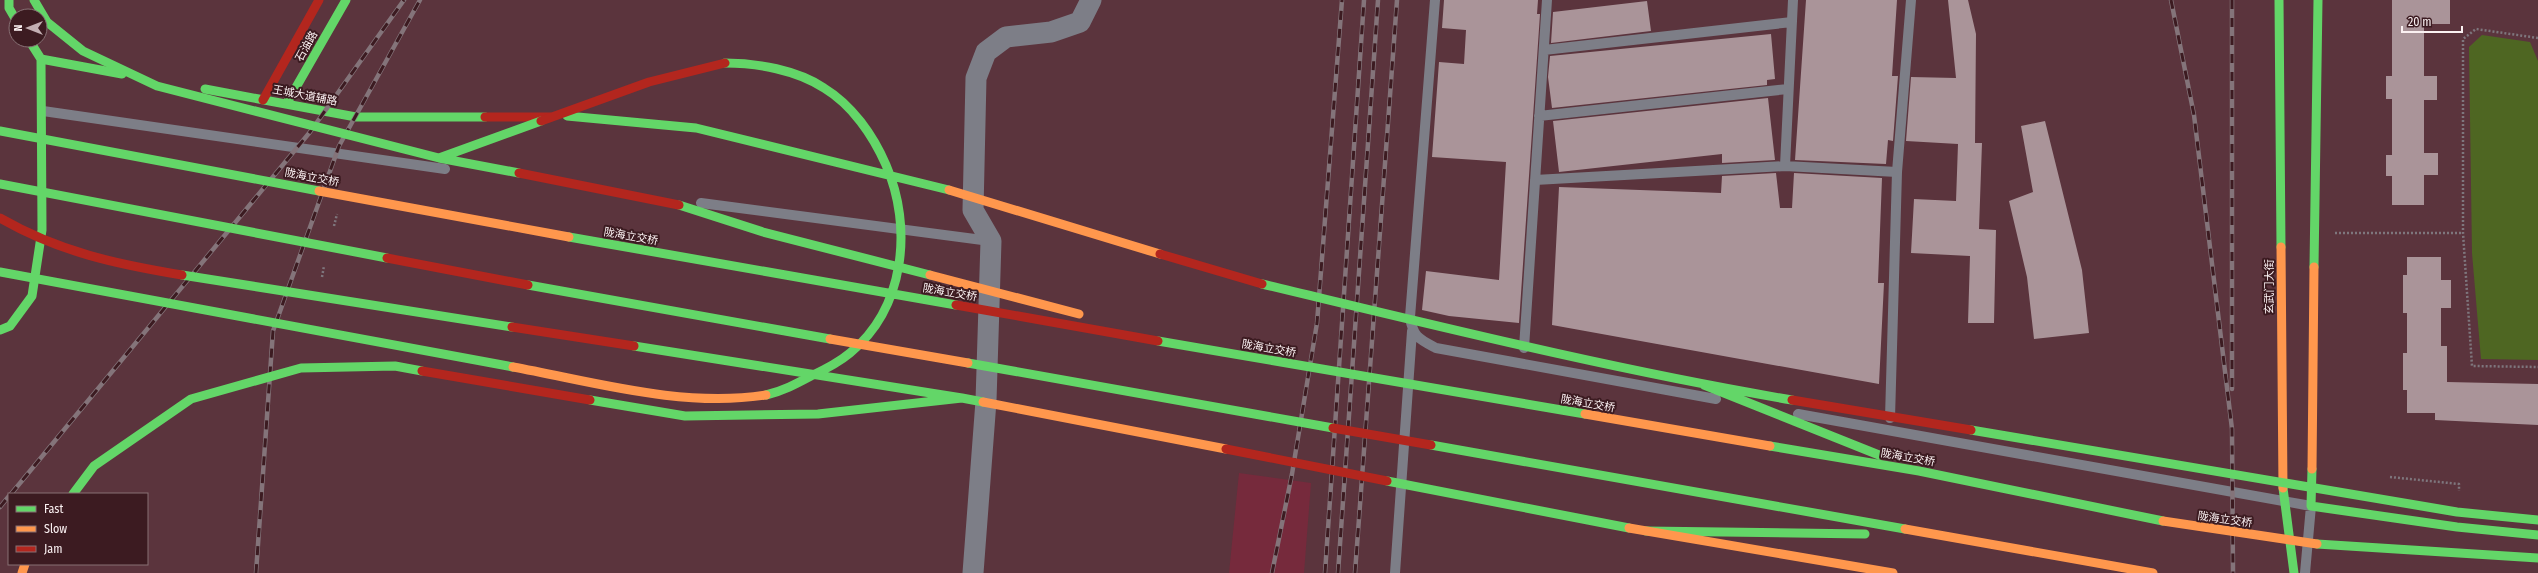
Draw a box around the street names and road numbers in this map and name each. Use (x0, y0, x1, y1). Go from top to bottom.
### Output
street label: 石油路 (293, 29, 320, 64)
street label: 王城大道辅路 (271, 83, 339, 108)
street label: 陇海立交桥 (284, 166, 340, 189)
street label: 陇海立交桥 (603, 225, 659, 248)
street label: 玄武门大街 (2263, 260, 2276, 315)
street label: 陇海立交桥 (922, 281, 978, 304)
street label: 陇海立交桥 (1241, 337, 1297, 360)
street label: 陇海立交桥 (1560, 392, 1616, 415)
street label: 陇海立交桥 (1880, 446, 1936, 469)
street label: 陇海立交桥 (2197, 509, 2253, 530)

